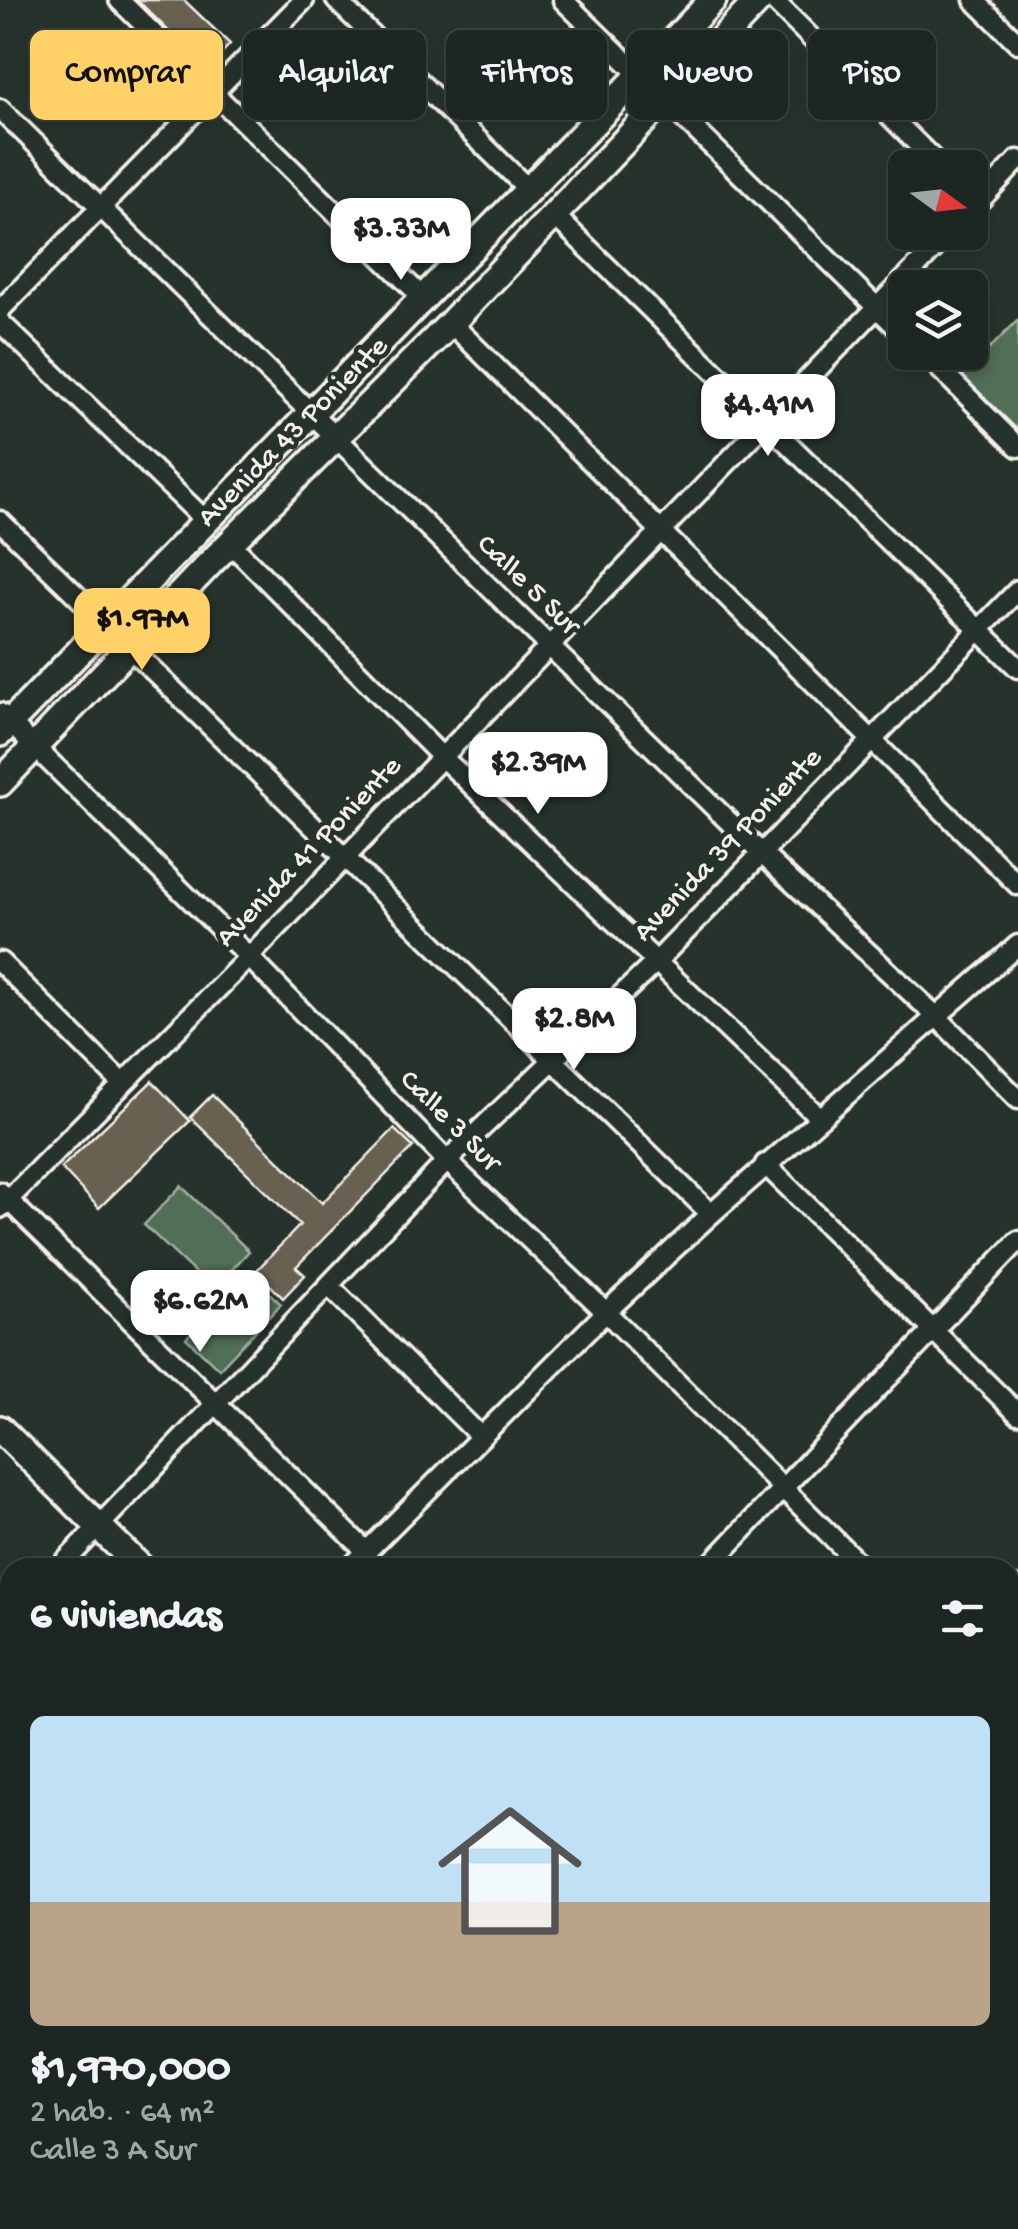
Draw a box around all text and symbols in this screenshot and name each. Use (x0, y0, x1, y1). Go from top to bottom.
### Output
chip: Comprar (30, 30, 223, 120)
chip: Alquilar (243, 30, 426, 120)
chip: Filtros (446, 30, 607, 120)
chip: Nuevo (627, 30, 788, 120)
chip: Piso (808, 30, 936, 120)
north arrow (888, 150, 988, 250)
map controls (888, 150, 988, 370)
pin: $3.33M (320, 198, 482, 283)
text: $3.33M (353, 211, 449, 249)
button: layers (888, 270, 988, 370)
street label: Avenida 43 Poniente (191, 330, 397, 536)
pin: $4.41M (687, 374, 849, 459)
text: $4.41M (723, 387, 813, 425)
street label: Calle 5 Sur (468, 528, 588, 645)
pin: $1.97M (61, 588, 223, 673)
text: $1.97M (96, 601, 188, 639)
pin: $2.39M (457, 732, 619, 817)
street label: Avenida 39 Poniente (627, 741, 831, 950)
text: $2.39M (491, 745, 585, 783)
street label: Avenida 41 Poniente (210, 750, 411, 956)
pin: $2.8M (504, 988, 644, 1073)
text: $2.8M (534, 1001, 614, 1039)
street label: Calle 3 Sur (391, 1064, 509, 1182)
pin: $6.62M (119, 1270, 281, 1355)
text: $6.62M (153, 1283, 247, 1321)
icon: filters (935, 1591, 990, 1646)
text: 6 viviendas (30, 1594, 222, 1643)
icon: home (420, 1781, 600, 1961)
text: $1,970,000 (30, 2046, 230, 2095)
text: 2 hab. · 64 m² (30, 2095, 215, 2133)
text: Calle 3 A Sur (30, 2133, 195, 2171)

